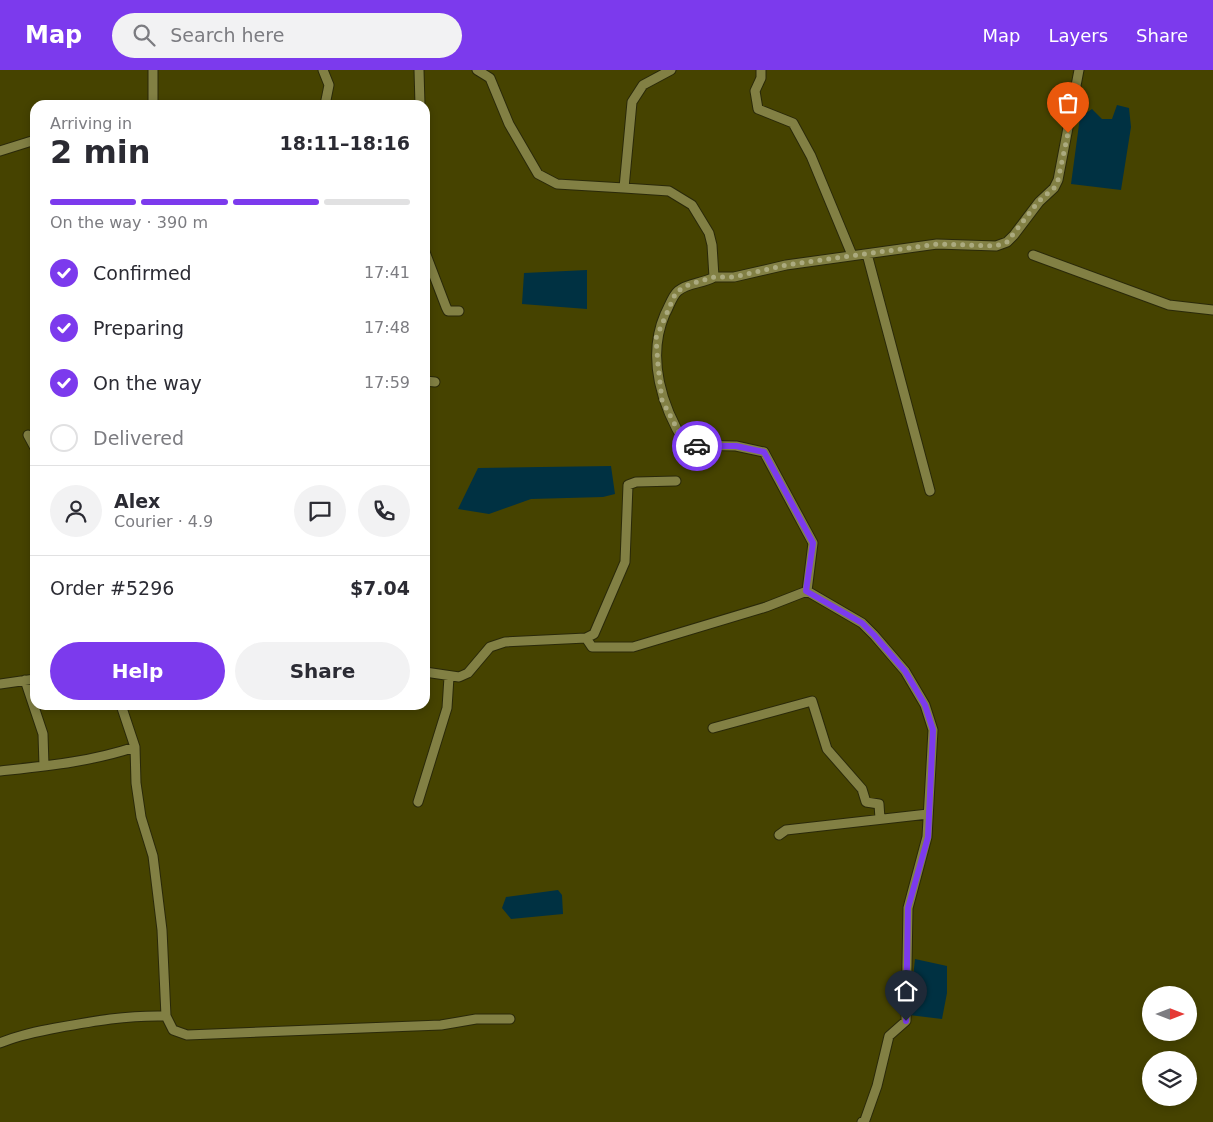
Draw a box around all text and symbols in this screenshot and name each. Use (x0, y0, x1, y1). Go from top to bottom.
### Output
search box (112, 13, 462, 58)
text: Map (25, 21, 82, 49)
icon: search (130, 21, 158, 49)
text: Search here (170, 24, 284, 46)
text: Map (982, 25, 1020, 46)
text: Layers (1048, 25, 1108, 46)
text: Share (1136, 25, 1188, 46)
pin (1047, 82, 1089, 133)
icon: bag (1054, 89, 1082, 117)
text: Arriving in (50, 114, 132, 133)
text: 18:11–18:16 (280, 132, 410, 154)
text: 2 min (50, 133, 151, 171)
text: On the way · 390 m (50, 213, 208, 232)
icon: check (50, 259, 78, 287)
text: Confirmed (93, 262, 192, 284)
text: 17:41 (364, 263, 410, 282)
icon: check (50, 314, 78, 342)
text: Preparing (93, 317, 184, 339)
text: 17:48 (364, 318, 410, 337)
icon: check (50, 369, 78, 397)
text: On the way (93, 372, 202, 394)
text: 17:59 (364, 373, 410, 392)
courier (672, 421, 722, 471)
text: Delivered (93, 427, 184, 449)
icon: car (683, 432, 711, 460)
button: person (50, 485, 102, 537)
button: chat (294, 485, 346, 537)
button: phone (358, 485, 410, 537)
text: Alex (114, 490, 160, 512)
text: Courier · 4.9 (114, 512, 213, 531)
text: Order #5296 (50, 577, 174, 599)
text: $7.04 (350, 577, 410, 599)
button: Help (50, 642, 225, 700)
button: Share (235, 642, 410, 700)
pin (885, 970, 927, 1021)
icon: home (892, 977, 920, 1005)
north arrow (1142, 986, 1198, 1041)
map controls (1142, 986, 1197, 1106)
button: layers (1142, 1051, 1197, 1106)

